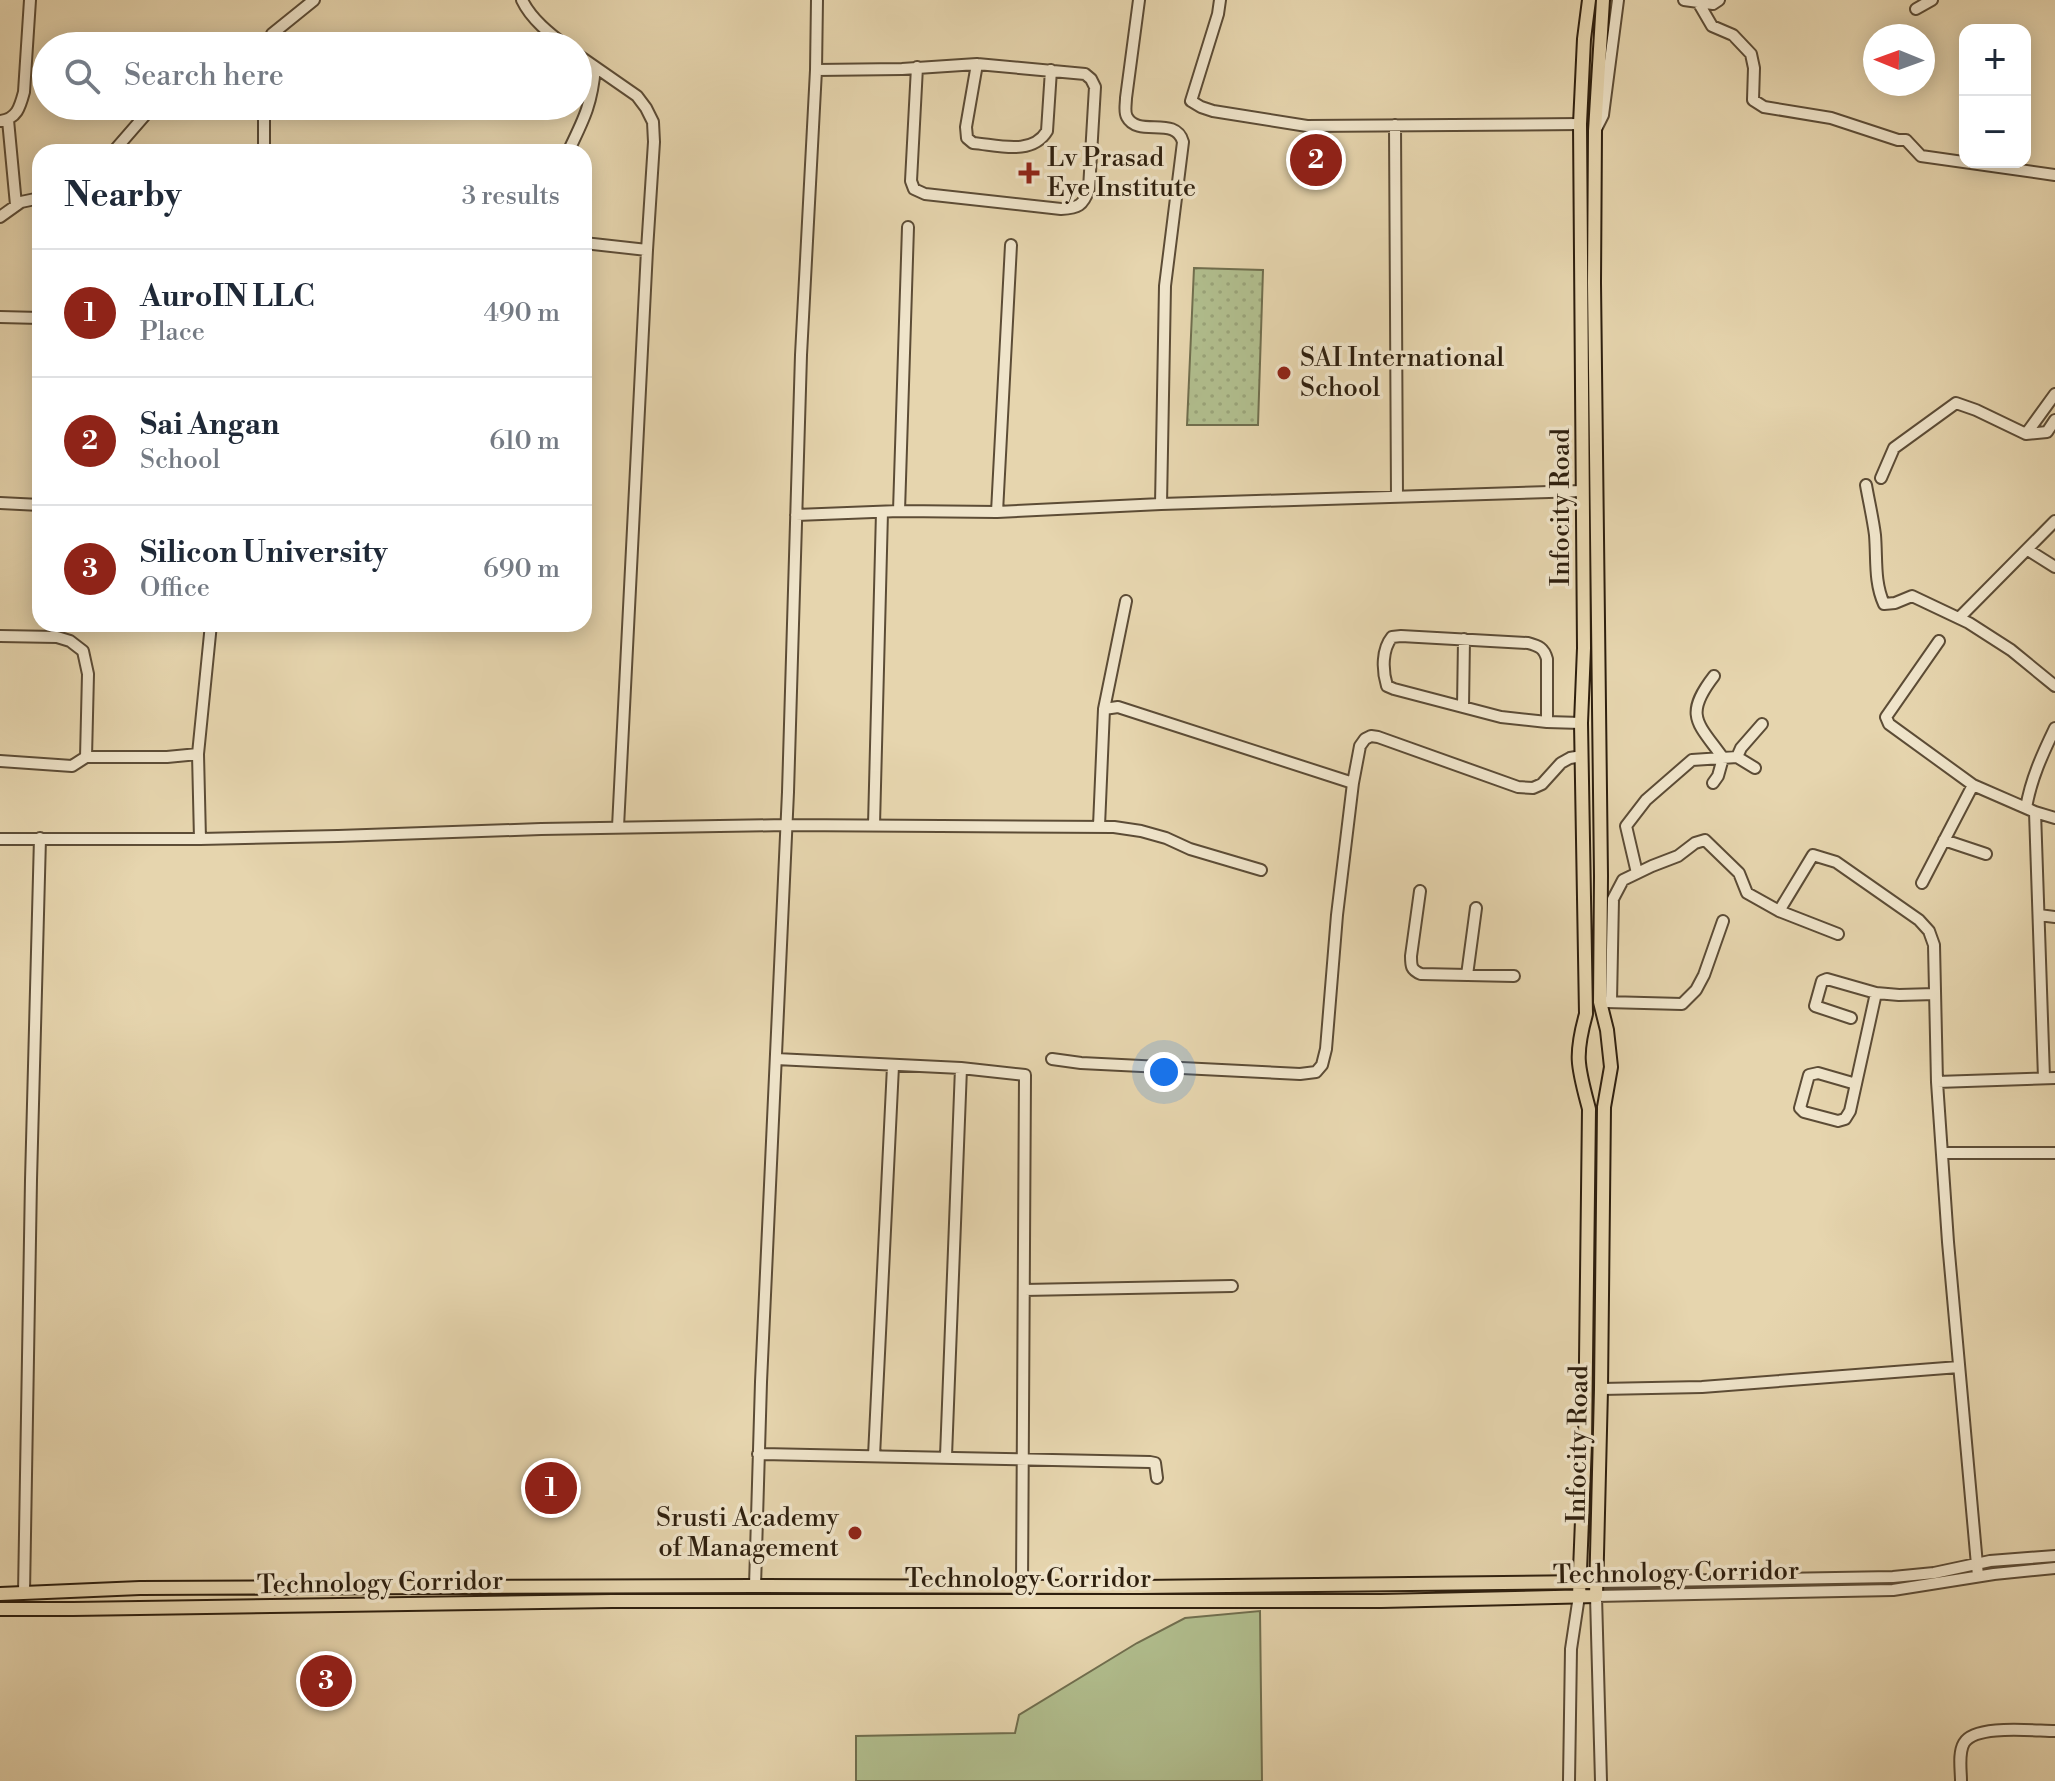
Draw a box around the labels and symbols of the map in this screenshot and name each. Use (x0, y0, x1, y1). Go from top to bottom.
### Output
north arrow (1863, 24, 1935, 96)
pin: 2 (1290, 130, 1342, 190)
place label: Lv Prasad Eye Institute (1047, 142, 1196, 204)
marker: Lv Prasad Eye Institute (1018, 162, 1040, 184)
place label: SAI International School (1300, 342, 1504, 404)
marker: SAI International School (1275, 364, 1293, 382)
street label: Infocity Road (1545, 428, 1577, 586)
your location (1144, 1052, 1184, 1092)
street label: Infocity Road (1561, 1365, 1595, 1523)
pin: 1 (525, 1458, 577, 1518)
place label: Srusti Academy of Management (656, 1502, 839, 1564)
marker: Srusti Academy of Management (846, 1524, 864, 1542)
street label: Technology Corridor (1552, 1555, 1800, 1591)
street label: Technology Corridor (905, 1563, 1151, 1595)
street label: Technology Corridor (256, 1565, 504, 1601)
pin: 3 (300, 1651, 352, 1711)

